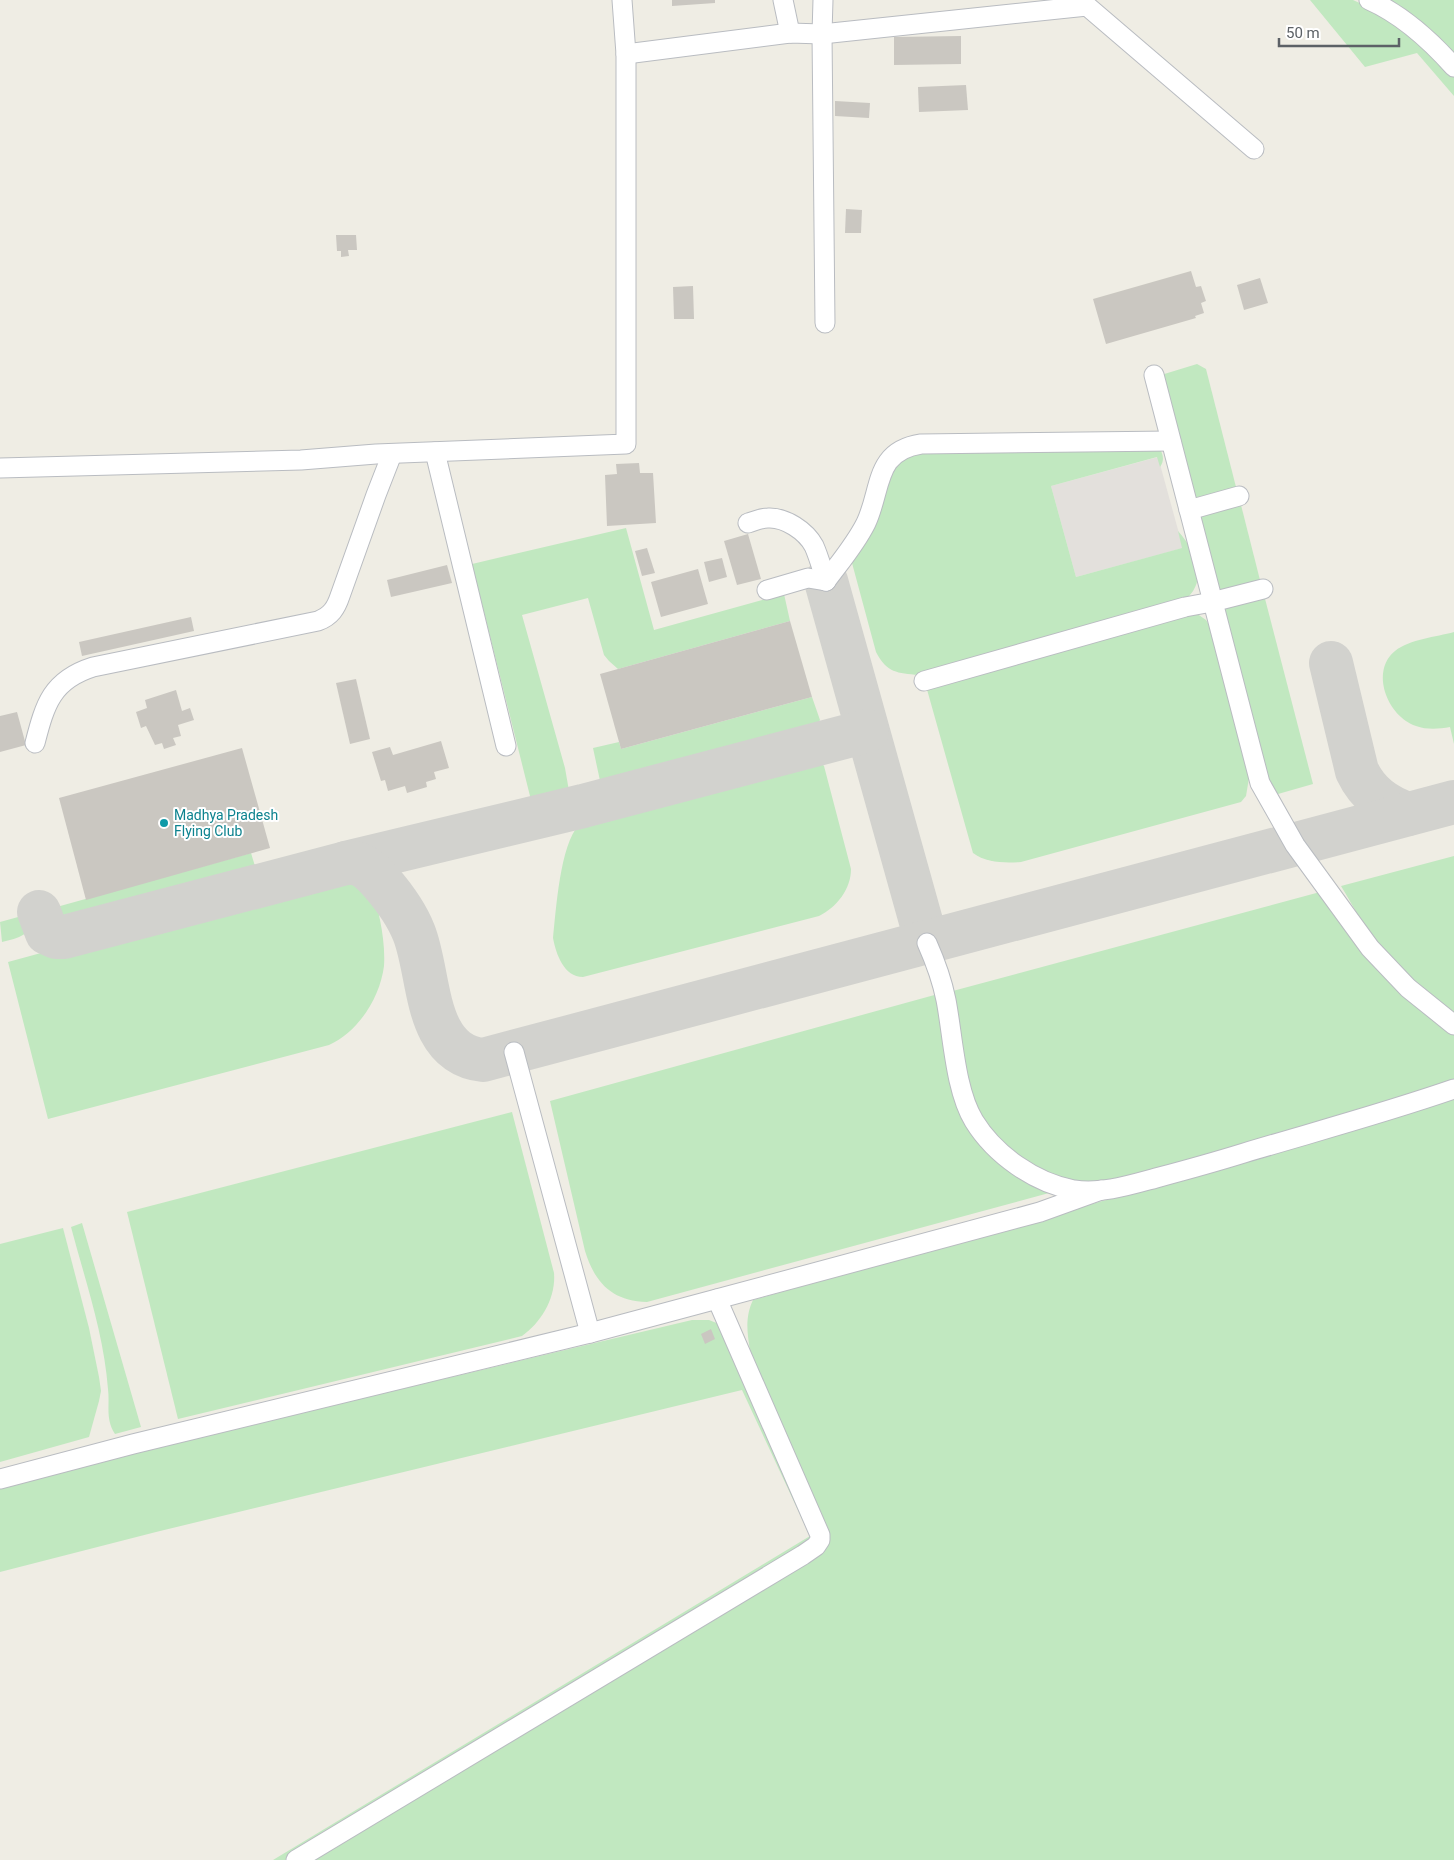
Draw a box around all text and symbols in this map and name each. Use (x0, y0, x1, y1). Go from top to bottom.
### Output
scale bar (1279, 15, 1399, 47)
text: 50 m (1286, 24, 1320, 42)
place label: Madhya Pradesh Flying Club (174, 807, 278, 839)
marker: Madhya Pradesh Flying Club (158, 817, 170, 829)

